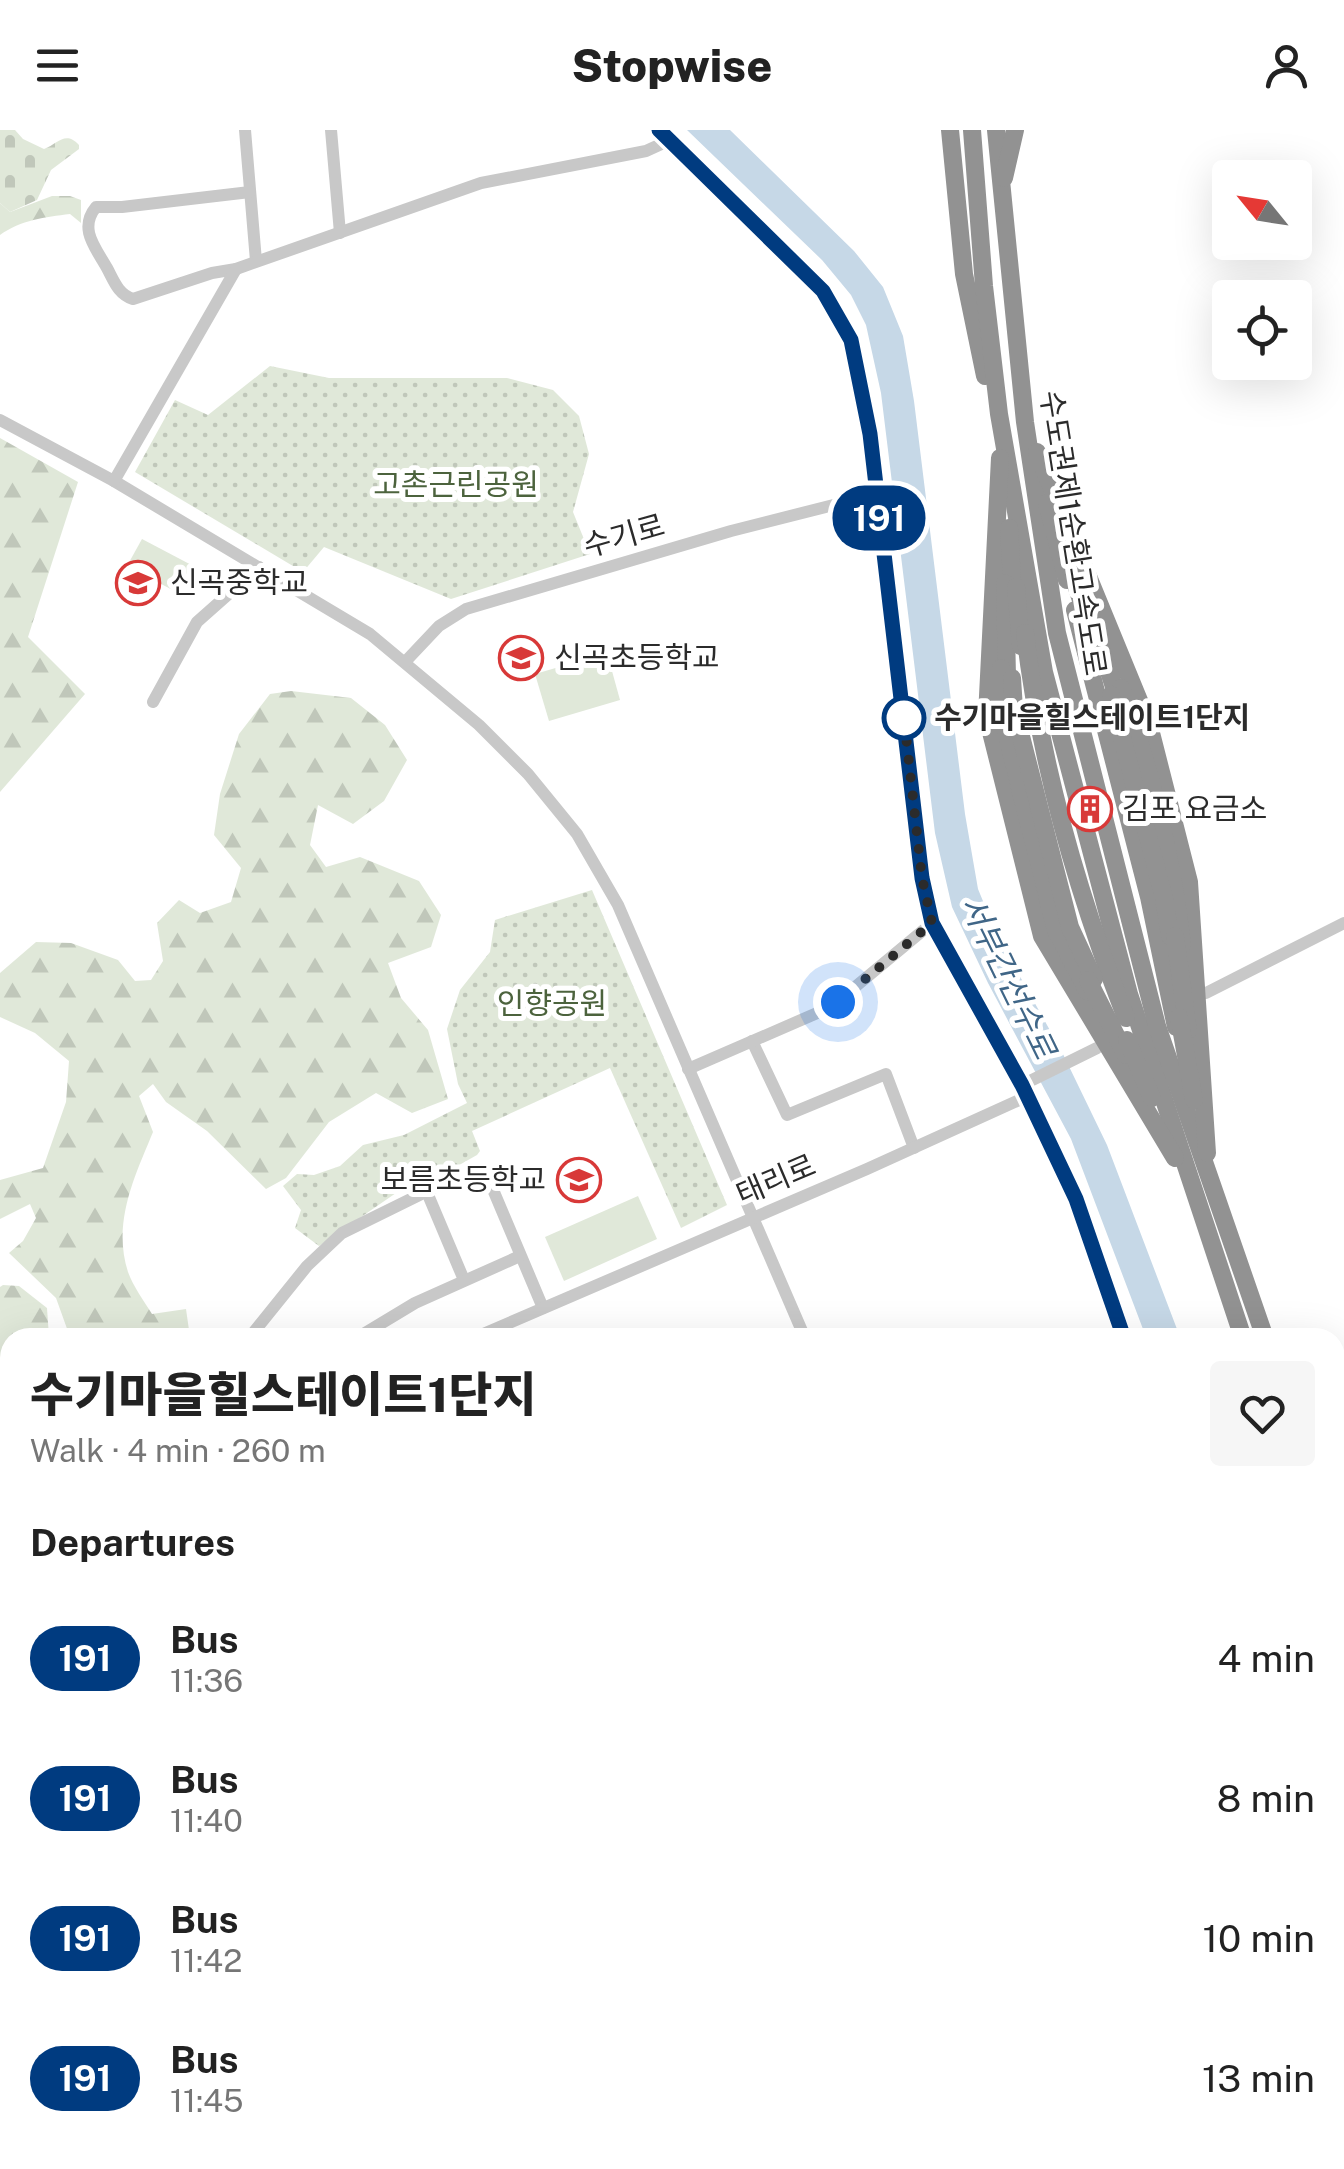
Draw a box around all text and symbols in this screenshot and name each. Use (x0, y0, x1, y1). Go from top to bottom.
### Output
icon: menu (30, 38, 85, 93)
icon: person (1259, 38, 1314, 93)
text: Stopwise (572, 39, 772, 92)
north arrow (1212, 160, 1312, 260)
map controls (1212, 160, 1312, 380)
button: locate (1212, 280, 1312, 380)
street label: 수도권제1순환고속도로 (1034, 388, 1114, 678)
park label: 고촌근린공원 (373, 466, 539, 502)
line badge: 191 (822, 486, 936, 550)
text: 191 (852, 498, 906, 539)
street label: 수기로 (579, 506, 668, 564)
school or university icon: 신곡중학교 (115, 560, 161, 606)
place label: 신곡중학교 (170, 564, 308, 600)
school or university icon: 신곡초등학교 (498, 635, 544, 681)
place label: 신곡초등학교 (554, 639, 720, 675)
marker: 수기마을힐스테이트1단지 (883, 697, 925, 739)
place label: 수기마을힐스테이트1단지 (934, 699, 1250, 735)
building icon: 김포 요금소 (1067, 786, 1113, 832)
place label: 김포 요금소 (1122, 790, 1267, 826)
water label: 서부간선수로 (953, 889, 1064, 1066)
your location (813, 977, 863, 1027)
park label: 인향공원 (497, 985, 607, 1021)
street label: 태리로 (730, 1146, 821, 1212)
school or university icon: 보름초등학교 (556, 1157, 602, 1203)
place label: 보름초등학교 (380, 1161, 546, 1197)
button: heart (1210, 1361, 1315, 1466)
text: 수기마을힐스테이트1단지 (30, 1366, 537, 1423)
text: Walk · 4 min · 260 m (30, 1432, 326, 1469)
text: Departures (30, 1520, 235, 1565)
text: Bus (170, 1617, 239, 1662)
text: 4 min (1217, 1636, 1315, 1681)
text: 191 (58, 1638, 112, 1679)
text: 11:36 (170, 1662, 243, 1699)
text: Bus (170, 1757, 239, 1802)
text: 8 min (1217, 1776, 1315, 1821)
text: 191 (58, 1778, 112, 1819)
text: 11:40 (170, 1802, 243, 1839)
text: Bus (170, 1897, 239, 1942)
text: 10 min (1203, 1916, 1315, 1961)
text: 191 (58, 1918, 112, 1959)
text: 11:42 (170, 1942, 242, 1979)
text: Bus (170, 2037, 239, 2082)
text: 13 min (1202, 2056, 1315, 2101)
text: 191 (58, 2058, 112, 2099)
text: 11:45 (170, 2082, 243, 2119)

